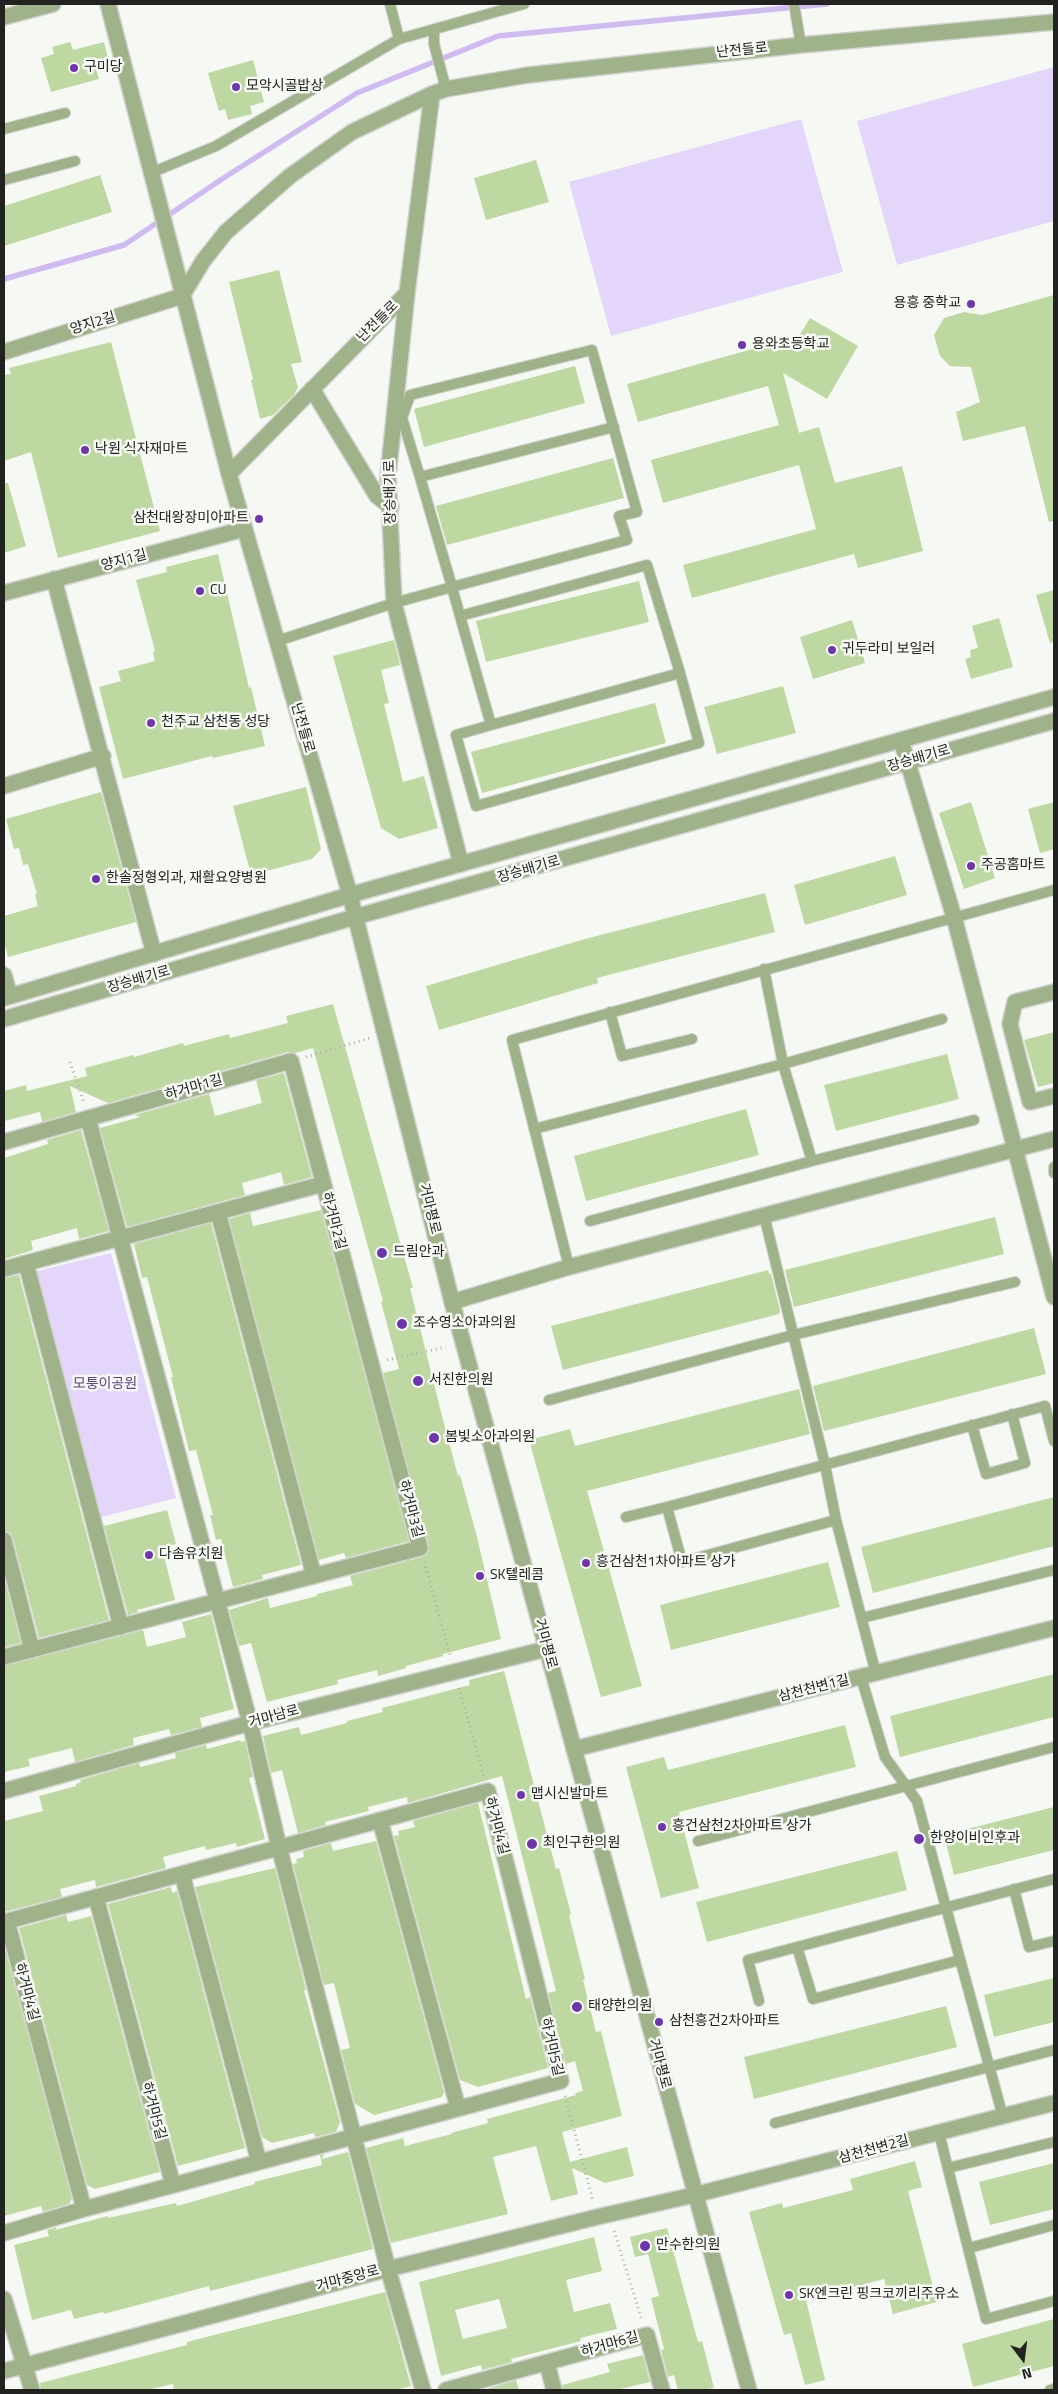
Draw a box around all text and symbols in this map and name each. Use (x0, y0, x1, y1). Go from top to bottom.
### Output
street label: 난전들로 (716, 40, 768, 62)
place label: 구미당 (84, 60, 123, 76)
marker: 구미당 (68, 62, 80, 74)
place label: 모악시골밥상 (246, 79, 323, 95)
marker: 모악시골밥상 (230, 81, 242, 93)
place label: 용흥 중학교 (894, 296, 961, 312)
street label: 난전들로 (354, 298, 402, 346)
marker: 용흥 중학교 (965, 298, 977, 310)
street label: 양지2길 (68, 309, 118, 339)
place label: 용와초등학교 (752, 337, 829, 353)
marker: 용와초등학교 (736, 339, 748, 351)
place label: 낙원 식자재마트 (95, 442, 188, 458)
marker: 낙원 식자재마트 (79, 444, 91, 456)
street label: 장승배기로 (382, 460, 400, 524)
place label: 삼천대왕장미아파트 (133, 511, 249, 527)
marker: 삼천대왕장미아파트 (253, 513, 265, 525)
street label: 양지1길 (99, 547, 149, 575)
place label: CU (210, 583, 227, 599)
marker: CU (194, 585, 206, 597)
place label: 귀두라미 보일러 (842, 642, 935, 658)
marker: 귀두라미 보일러 (826, 644, 838, 656)
street label: 난전들로 (287, 701, 317, 755)
place label: 천주교 삼천동 성당 (161, 715, 270, 731)
marker: 천주교 삼천동 성당 (145, 717, 157, 729)
street label: 장승배기로 (886, 742, 952, 776)
street label: 장승배기로 (496, 853, 562, 887)
place label: 주공홈마트 (981, 858, 1045, 874)
marker: 주공홈마트 (965, 860, 977, 872)
place label: 한솔정형외과, 재활요양병원 (106, 871, 267, 887)
marker: 한솔정형외과, 재활요양병원 (90, 873, 102, 885)
street label: 장승배기로 (106, 963, 172, 997)
street label: 하거마1길 (163, 1072, 225, 1104)
street label: 거마평로 (415, 1182, 443, 1236)
street label: 하거마2길 (317, 1190, 349, 1252)
place label: 드림안과 (393, 1245, 445, 1261)
marker: 드림안과 (375, 1246, 389, 1260)
place label: 조수영소아과의원 (413, 1316, 516, 1332)
marker: 조수영소아과의원 (395, 1317, 409, 1331)
place label: 서진한의원 (429, 1373, 493, 1389)
marker: 서진한의원 (411, 1374, 425, 1388)
park label: 모퉁이공원 (73, 1377, 137, 1393)
place label: 봄빛소아과의원 (445, 1430, 535, 1446)
marker: 봄빛소아과의원 (427, 1431, 441, 1445)
street label: 하거마3길 (394, 1478, 426, 1540)
place label: 다솜유치원 (159, 1547, 223, 1563)
marker: 다솜유치원 (143, 1549, 155, 1561)
place label: 흥건삼천1차아파트 상가 (596, 1555, 736, 1571)
marker: 흥건삼천1차아파트 상가 (580, 1557, 592, 1569)
place label: SK텔레콤 (490, 1568, 544, 1584)
marker: SK텔레콤 (474, 1570, 486, 1582)
street label: 거마평로 (530, 1617, 560, 1671)
street label: 삼천천변1길 (777, 1672, 851, 1706)
street label: 거마남로 (247, 1702, 301, 1732)
place label: 맵시신발마트 (531, 1787, 608, 1803)
marker: 맵시신발마트 (515, 1789, 527, 1801)
street label: 하거마4길 (480, 1795, 512, 1857)
place label: 흥건삼천2차아파트 상가 (672, 1819, 812, 1835)
marker: 흥건삼천2차아파트 상가 (656, 1821, 668, 1833)
place label: 한양이비인후과 (930, 1831, 1020, 1847)
marker: 한양이비인후과 (912, 1832, 926, 1846)
place label: 최인구한의원 (543, 1836, 620, 1852)
marker: 최인구한의원 (525, 1837, 539, 1851)
street label: 하거마4길 (10, 1961, 42, 2023)
place label: 태양한의원 (588, 1999, 652, 2015)
marker: 태양한의원 (570, 2000, 584, 2014)
place label: 삼천흥건2차아파트 (669, 2014, 780, 2030)
street label: 하거마5길 (536, 2016, 566, 2078)
marker: 삼천흥건2차아파트 (653, 2016, 665, 2028)
street label: 거마평로 (644, 2037, 674, 2091)
street label: 하거마5길 (137, 2080, 169, 2142)
street label: 삼천천변2길 (837, 2133, 911, 2167)
place label: 만수한의원 (656, 2238, 720, 2254)
marker: 만수한의원 (638, 2239, 652, 2253)
street label: 거마중앙로 (315, 2263, 381, 2295)
place label: SK엔크린 핑크코끼리주유소 (799, 2287, 959, 2303)
marker: SK엔크린 핑크코끼리주유소 (783, 2289, 795, 2301)
street label: 하거마6길 (579, 2329, 641, 2361)
north arrow (998, 2334, 1048, 2384)
text: N (1020, 2363, 1034, 2385)

